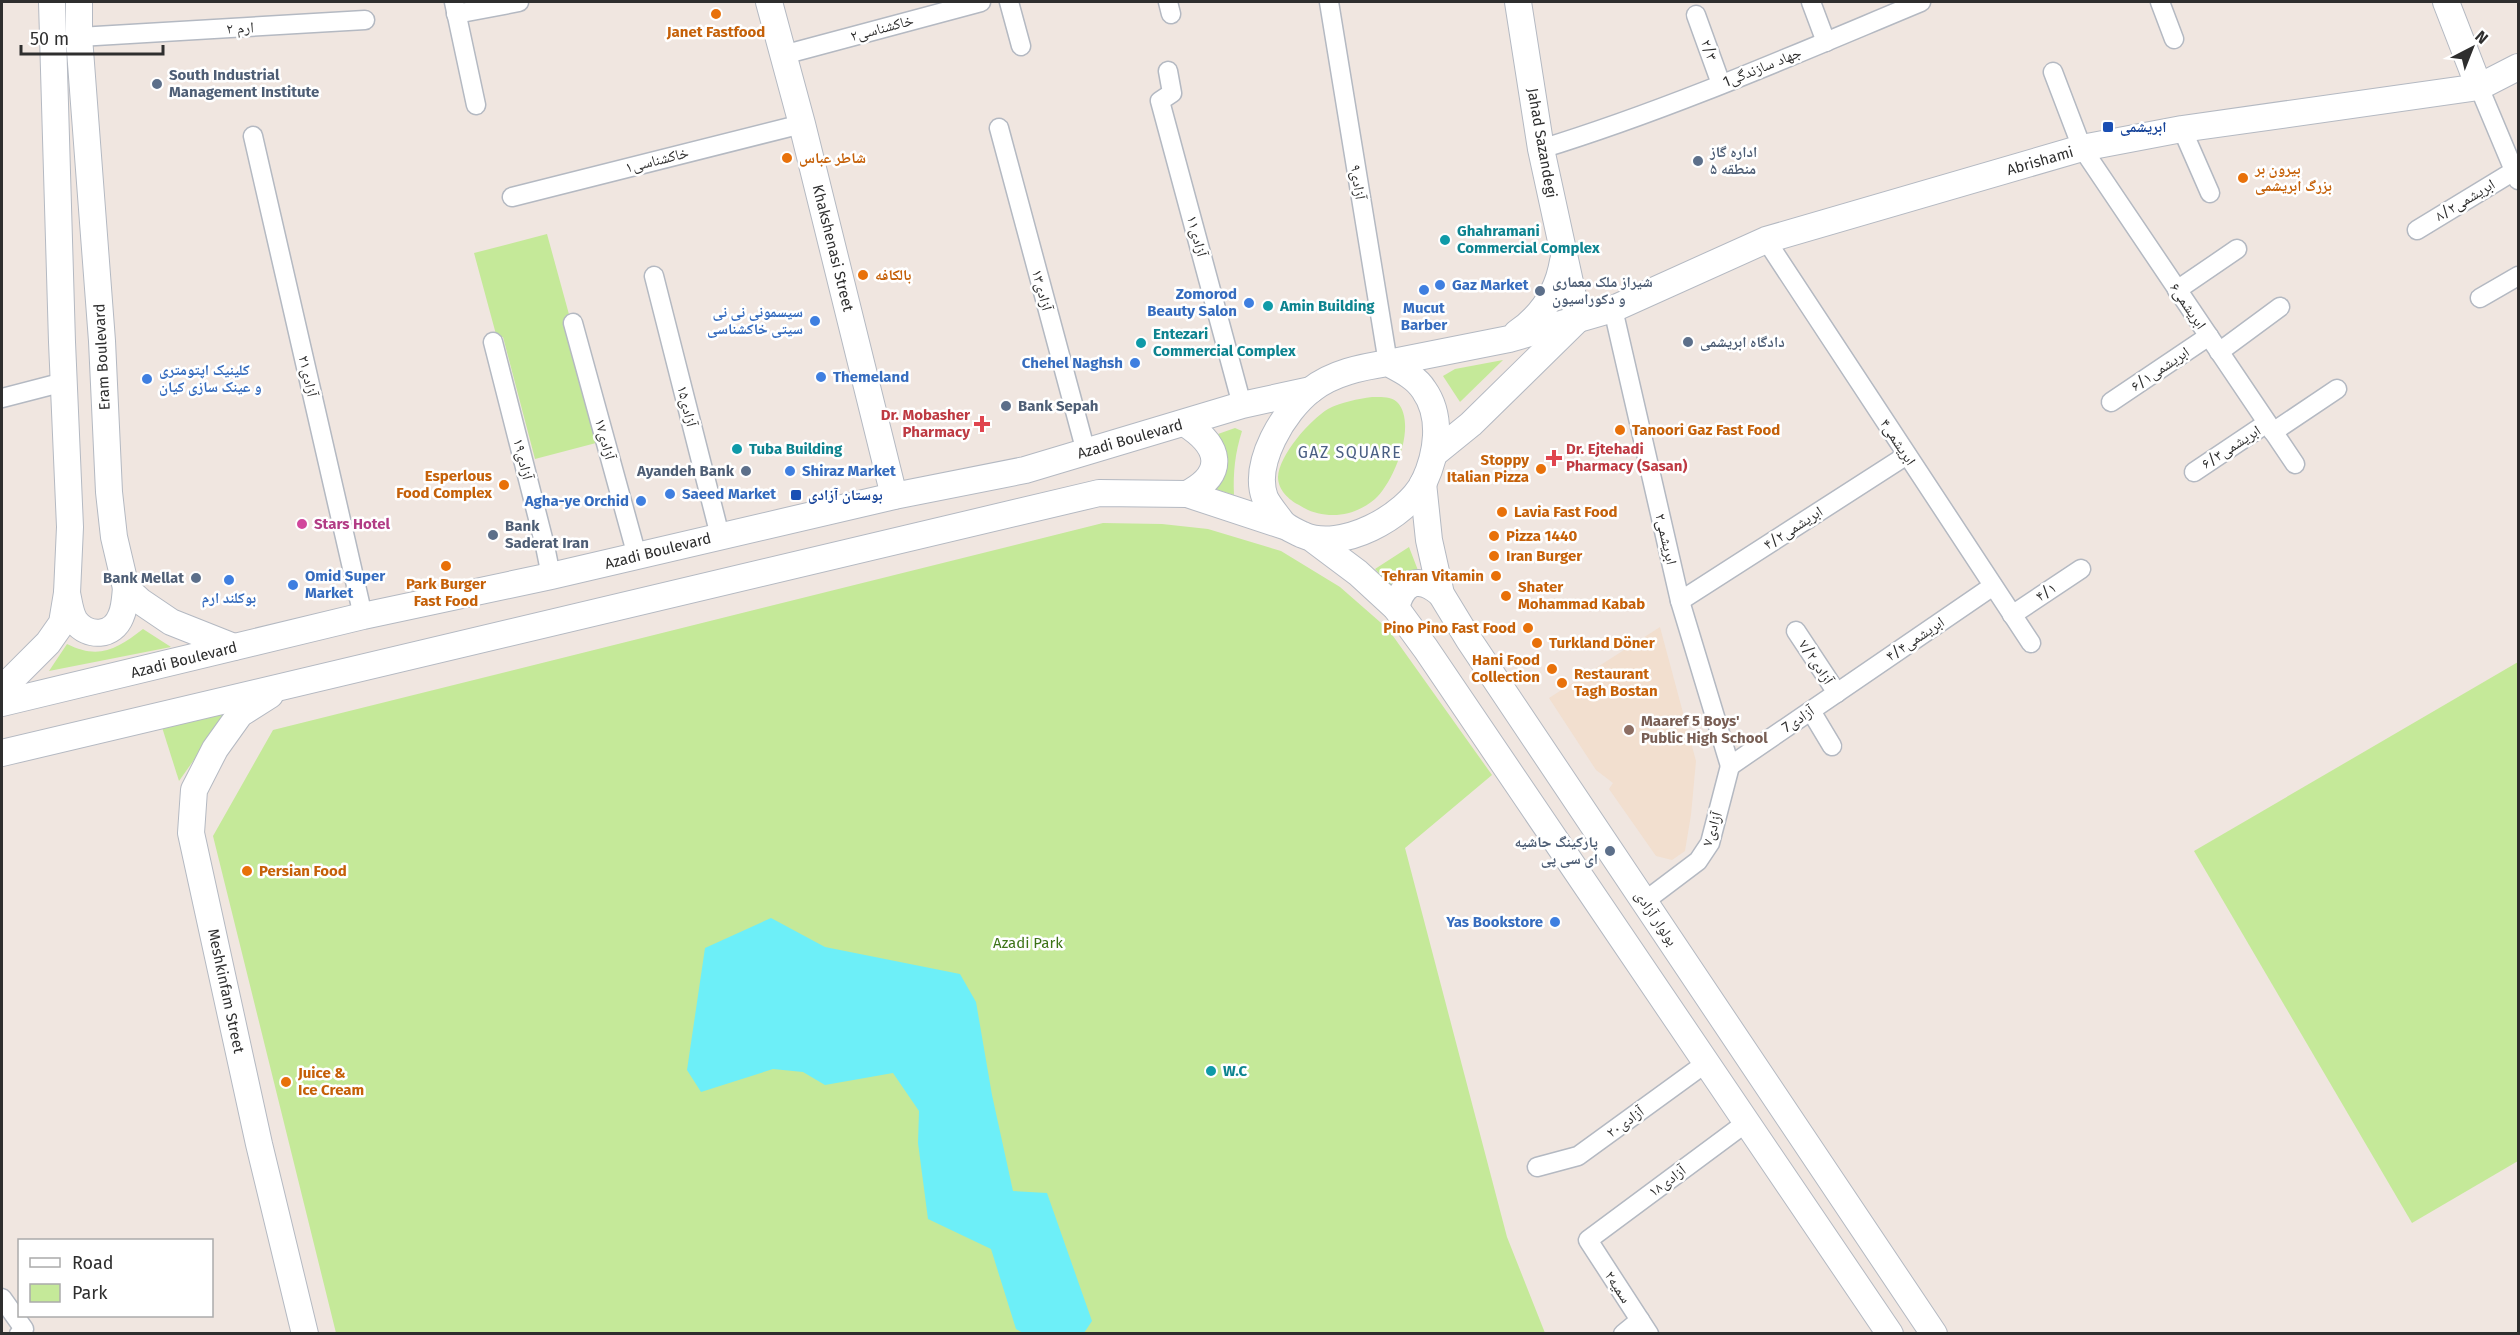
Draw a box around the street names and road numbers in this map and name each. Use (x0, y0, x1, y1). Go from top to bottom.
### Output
street label: خاکشناسی۲ (848, 11, 916, 46)
street label: ارم ۲ (226, 18, 254, 39)
street label: ۲/۳ (1697, 37, 1721, 63)
street label: 1جهاد سازندگی (1720, 43, 1805, 92)
street label: Jahad Sazandegi (1523, 87, 1561, 199)
street label: خاکشناسی۱ (623, 143, 691, 178)
street label: Abrishami (2005, 143, 2075, 179)
street label: آزادی۹ (1345, 163, 1370, 202)
street label: ۸/۲ابریشمی (2432, 175, 2499, 226)
street label: Khakshenasi Street (809, 183, 858, 314)
street label: آزادی۱۱ (1182, 213, 1211, 260)
street label: آزادی۱۳ (1027, 267, 1056, 314)
street label: ابریشمی۶ (2165, 279, 2210, 333)
street label: Eram Boulevard (90, 303, 114, 411)
street label: ۶/۱ابریشمی (2127, 343, 2193, 396)
street label: آزادی۲۱ (294, 354, 322, 400)
street label: آزادی۱۵ (672, 383, 701, 430)
street label: Azadi Boulevard (1075, 415, 1185, 463)
street label: ابریشمی۴ (1875, 415, 1920, 469)
street label: آزادی۱۷ (590, 416, 619, 463)
street label: ۶/۳ابریشمی (2198, 421, 2264, 474)
street label: آزادی۱۹ (508, 436, 537, 483)
street label: ابریشمی۴/۲ (1760, 502, 1826, 555)
street label: ابریشمی۲ (1650, 512, 1681, 567)
street label: Azadi Boulevard (603, 529, 713, 573)
street label: ۴/۱ (2032, 579, 2060, 605)
street label: ابریشمی۴/۴ (1882, 613, 1948, 666)
street label: ۷/۲آزادی (1794, 636, 1838, 689)
street label: Azadi Boulevard (129, 638, 239, 682)
street label: 7آزادی (1778, 701, 1819, 737)
street label: آزادی۷ (1698, 808, 1727, 849)
street label: بولوار آزادی (1630, 887, 1681, 950)
street label: Meshkinfam Street (204, 927, 248, 1055)
street label: آزادی۲۰ (1603, 1102, 1649, 1142)
street label: آزادی۱۸ (1645, 1160, 1691, 1202)
street label: ۲سمیه (1601, 1267, 1635, 1307)

